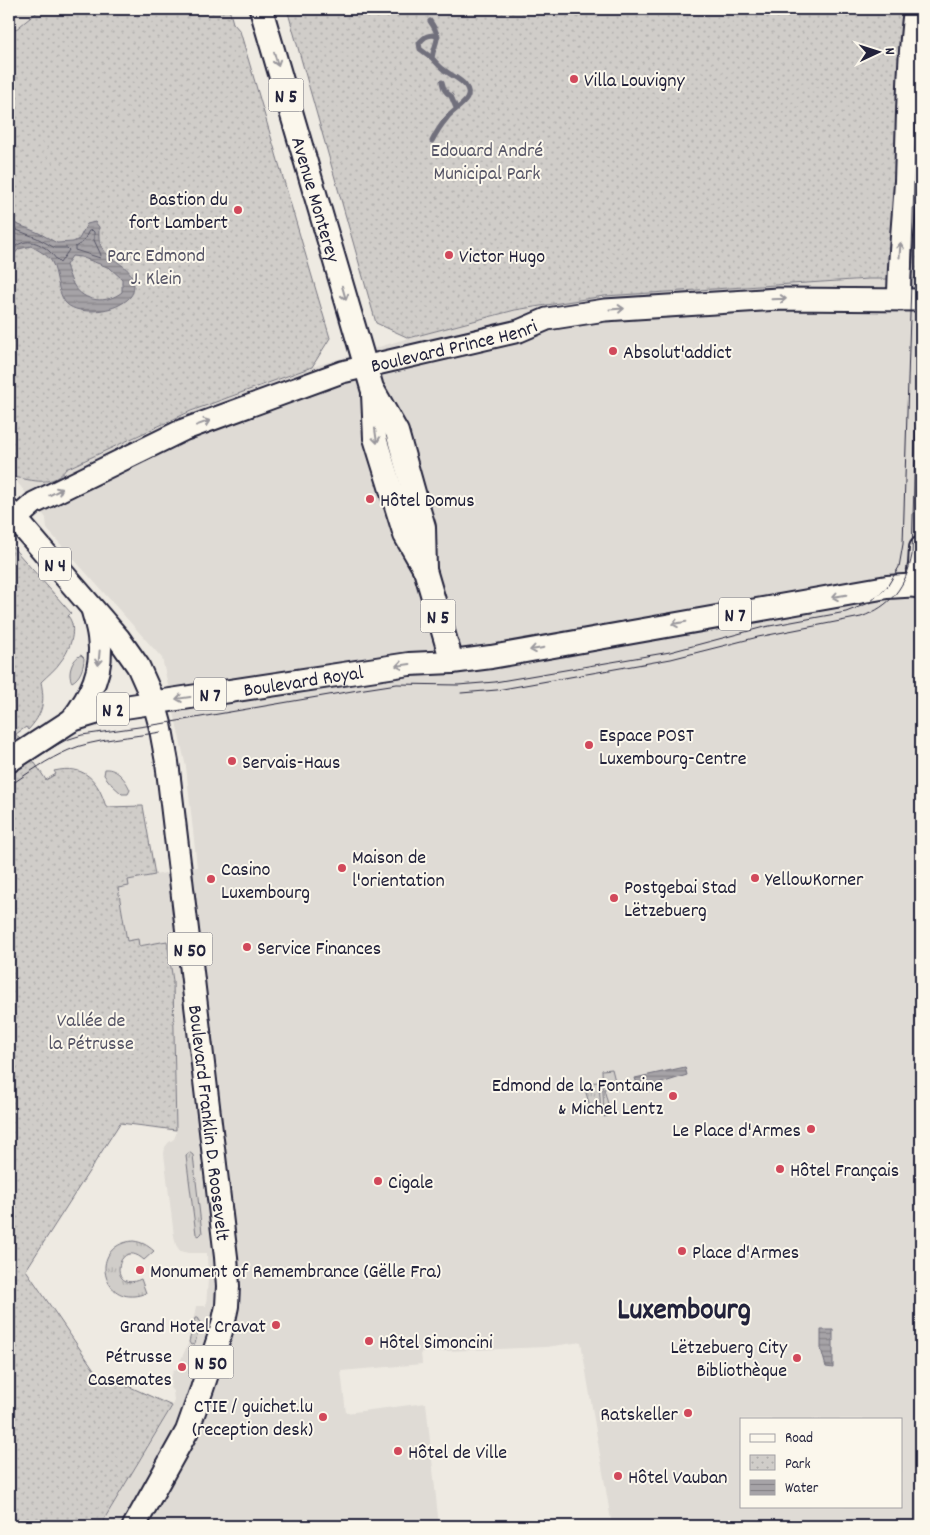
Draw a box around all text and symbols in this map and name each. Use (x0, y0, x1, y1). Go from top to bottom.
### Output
north arrow (852, 28, 902, 78)
text: N (879, 47, 899, 55)
one-way arrow (271, 50, 281, 66)
place label: Villa Louvigny (584, 68, 685, 96)
marker: Villa Louvigny (568, 73, 580, 85)
road number: N 5 (268, 78, 304, 112)
street label: Avenue Monterey (282, 134, 346, 267)
park label: Edouard André Municipal Park (431, 138, 543, 189)
place label: Bastion du fort Lambert (129, 187, 228, 238)
marker: Bastion du fort Lambert (232, 204, 244, 216)
park label: Parc Edmond J. Klein (107, 243, 205, 294)
one-way arrow (896, 243, 905, 259)
place label: Victor Hugo (459, 244, 545, 272)
marker: Victor Hugo (443, 249, 455, 261)
one-way arrow (340, 284, 350, 300)
one-way arrow (770, 294, 786, 304)
one-way arrow (608, 304, 624, 313)
street label: Boulevard Prince Henri (368, 314, 543, 382)
place label: Absolut'addict (623, 340, 732, 368)
marker: Absolut'addict (607, 345, 619, 357)
one-way arrow (195, 418, 210, 427)
one-way arrow (371, 428, 381, 444)
one-way arrow (48, 487, 63, 496)
place label: Hôtel Domus (380, 488, 475, 516)
marker: Hôtel Domus (364, 493, 376, 505)
road number: N 4 (39, 548, 71, 580)
one-way arrow (832, 591, 848, 601)
road number: N 7 (719, 598, 751, 630)
road number: N 5 (420, 600, 456, 632)
one-way arrow (672, 619, 688, 629)
one-way arrow (529, 645, 545, 655)
one-way arrow (94, 649, 104, 665)
street label: Boulevard Royal (242, 660, 366, 706)
one-way arrow (395, 661, 411, 671)
road number: N 7 (194, 678, 226, 711)
road number: N 2 (97, 692, 129, 726)
one-way arrow (175, 693, 191, 703)
place label: Espace POST Luxembourg-Centre (599, 723, 747, 774)
marker: Espace POST Luxembourg-Centre (583, 739, 595, 751)
place label: Servais-Haus (242, 750, 340, 778)
marker: Servais-Haus (226, 755, 238, 767)
place label: Maison de l'orientation (352, 845, 445, 896)
place label: Casino Luxembourg (221, 857, 310, 908)
marker: Maison de l'orientation (336, 862, 348, 874)
place label: YellowKorner (765, 867, 864, 895)
marker: YellowKorner (749, 872, 761, 884)
marker: Casino Luxembourg (205, 873, 217, 885)
place label: Postgebai Stad Lëtzebuerg (624, 875, 737, 926)
marker: Postgebai Stad Lëtzebuerg (608, 892, 620, 904)
road number: N 50 (168, 932, 212, 966)
place label: Service Finances (257, 936, 381, 964)
marker: Service Finances (241, 941, 253, 953)
street label: Boulevard Franklin D. Roosevelt (179, 1004, 235, 1243)
park label: Vallée de la Pétrusse (48, 1008, 134, 1059)
place label: Edmond de la Fontaine & Michel Lentz (492, 1073, 663, 1124)
marker: Edmond de la Fontaine & Michel Lentz (667, 1090, 679, 1102)
place label: Le Place d'Armes (672, 1118, 801, 1146)
marker: Le Place d'Armes (805, 1123, 817, 1135)
place label: Hôtel Français (790, 1158, 899, 1186)
marker: Hôtel Français (774, 1163, 786, 1175)
place label: Cigale (388, 1170, 433, 1198)
marker: Cigale (372, 1175, 384, 1187)
place label: Place d'Armes (692, 1240, 799, 1268)
marker: Place d'Armes (676, 1245, 688, 1257)
place label: Monument of Remembrance (Gëlle Fra) (150, 1259, 441, 1287)
marker: Monument of Remembrance (Gëlle Fra) (134, 1264, 146, 1276)
district label: Luxembourg (617, 1291, 751, 1334)
place label: Grand Hotel Cravat (119, 1314, 266, 1342)
marker: Grand Hotel Cravat (270, 1319, 282, 1331)
place label: Hôtel Simoncini (379, 1330, 493, 1358)
marker: Hôtel Simoncini (363, 1335, 375, 1347)
place label: Lëtzebuerg City Bibliothèque (671, 1335, 788, 1386)
place label: Pétrusse Casemates (88, 1344, 172, 1395)
road number: N 50 (188, 1345, 234, 1378)
marker: Lëtzebuerg City Bibliothèque (791, 1352, 803, 1364)
marker: Pétrusse Casemates (176, 1361, 188, 1373)
place label: CTIE / guichet.lu (reception desk) (192, 1394, 313, 1445)
place label: Ratskeller (600, 1402, 679, 1430)
marker: Ratskeller (682, 1407, 694, 1419)
marker: CTIE / guichet.lu (reception desk) (317, 1411, 329, 1423)
legend (740, 1418, 902, 1508)
text: Road (785, 1428, 813, 1450)
place label: Hôtel de Ville (408, 1440, 507, 1468)
marker: Hôtel de Ville (392, 1445, 404, 1457)
text: Park (785, 1454, 811, 1476)
place label: Hôtel Vauban (628, 1465, 728, 1493)
marker: Hôtel Vauban (612, 1470, 624, 1482)
text: Water (785, 1478, 819, 1500)

